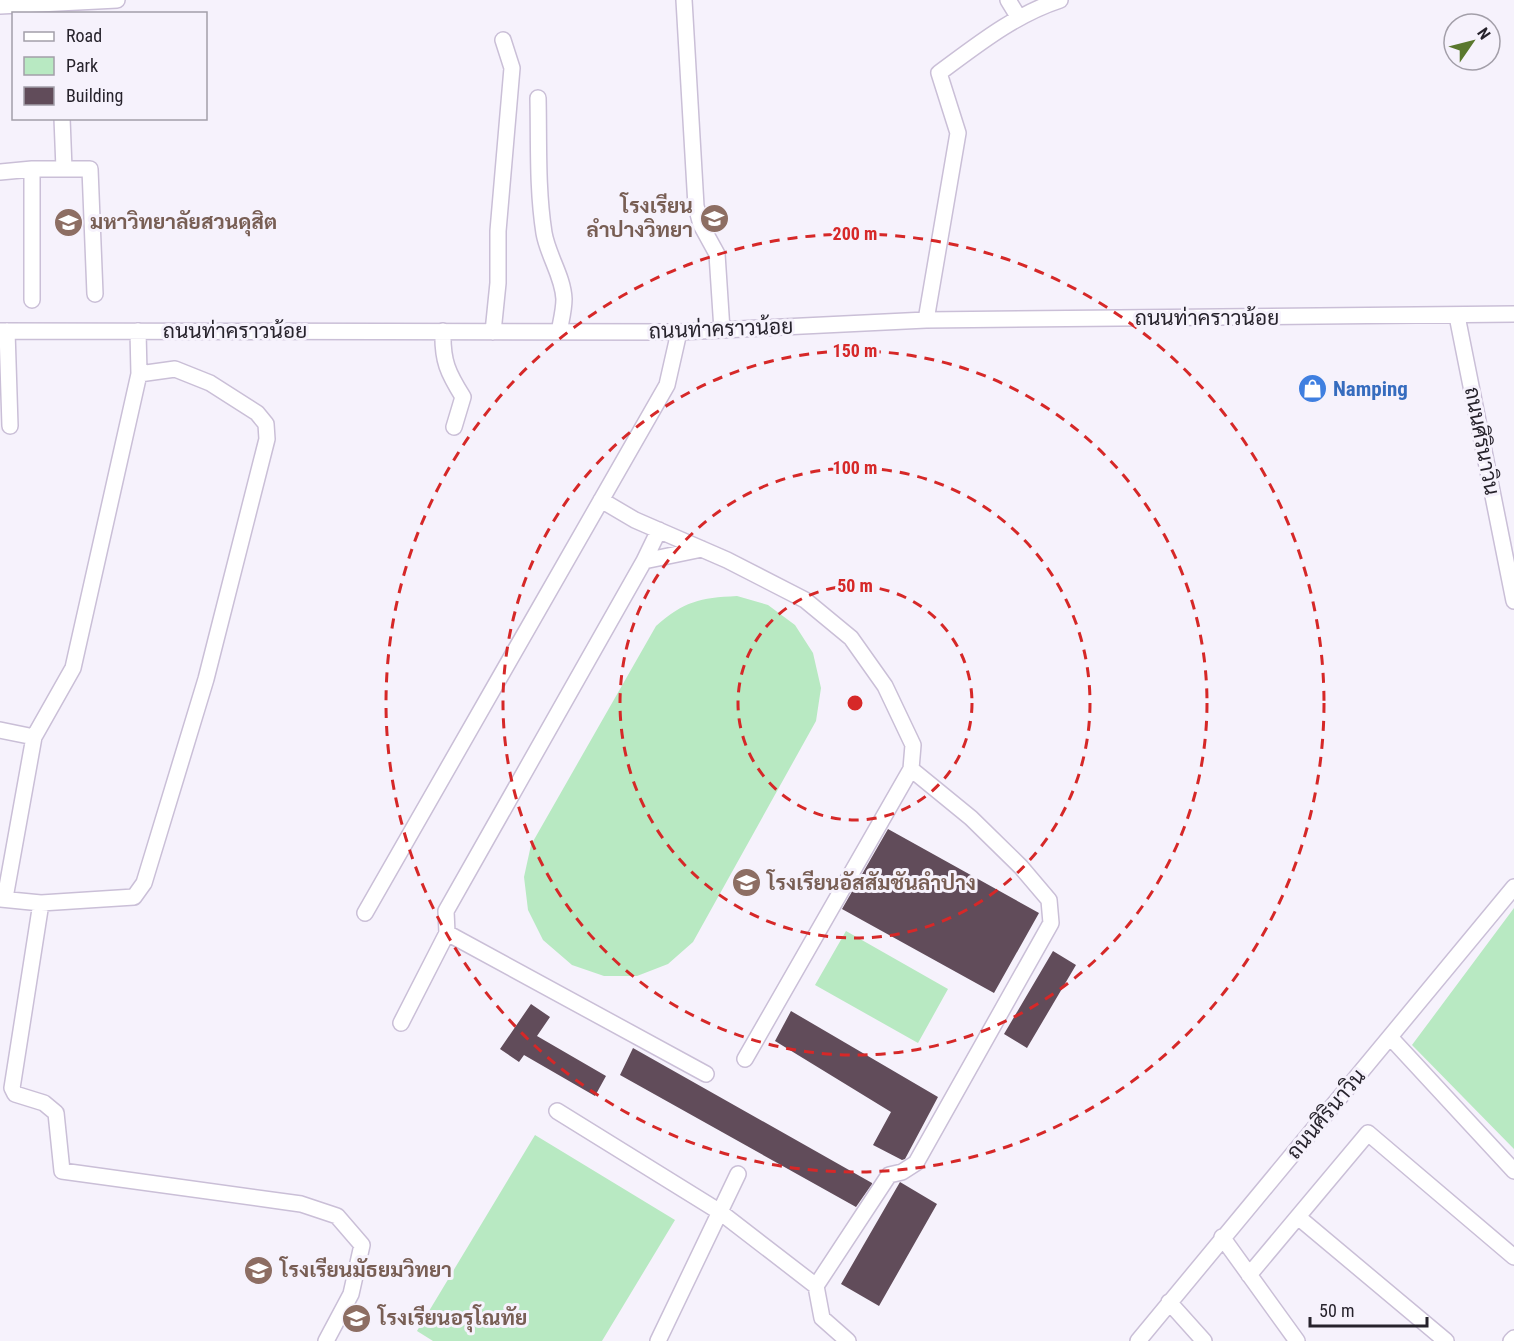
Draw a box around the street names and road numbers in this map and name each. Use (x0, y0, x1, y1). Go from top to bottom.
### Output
street label: ถนนท่าคราวน้อย (1135, 306, 1279, 330)
street label: ถนนท่าคราวน้อย (648, 314, 794, 344)
street label: ถนนท่าคราวน้อย (163, 319, 307, 343)
street label: ถนนศิรินาวิน (1460, 385, 1504, 497)
street label: ถนนศิรินาวิน (1282, 1064, 1370, 1164)

